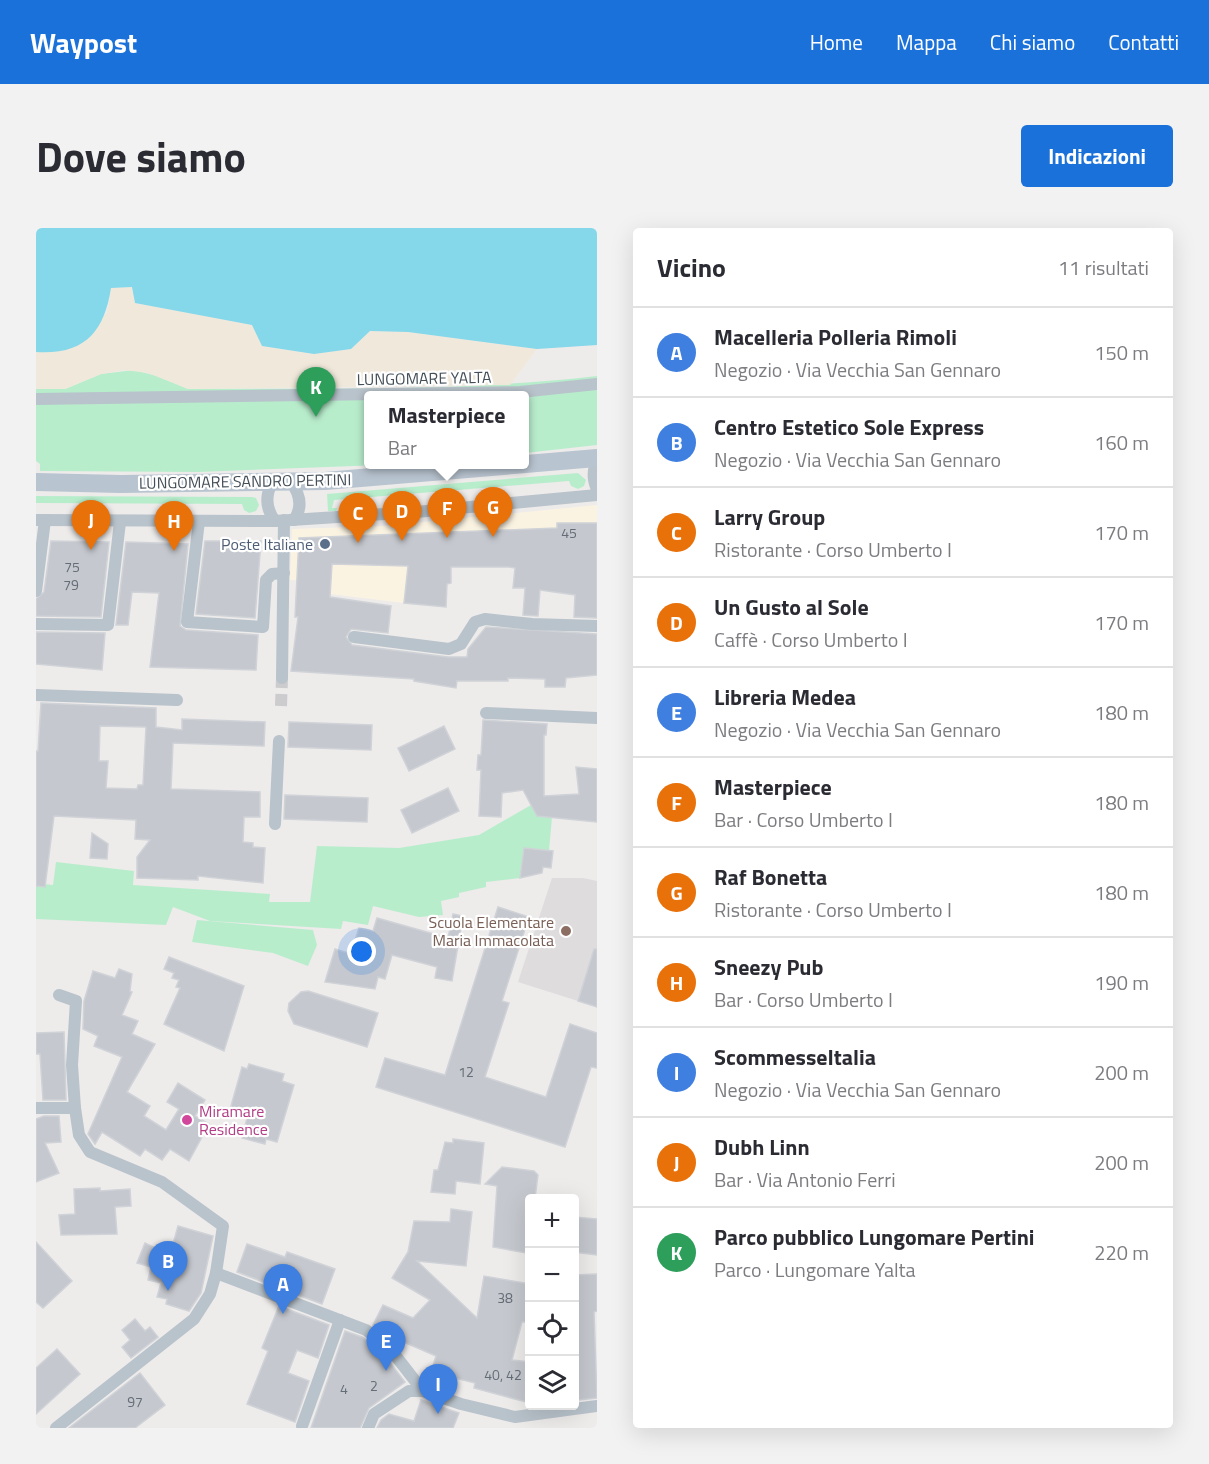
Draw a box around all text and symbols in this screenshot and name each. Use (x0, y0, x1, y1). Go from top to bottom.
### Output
text: Waypost (30, 21, 137, 64)
text: Home (810, 26, 863, 58)
text: Mappa (896, 26, 957, 58)
text: Chi siamo (990, 26, 1075, 58)
text: Contatti (1108, 26, 1179, 58)
text: Dove siamo (36, 124, 246, 188)
button: Indicazioni (1021, 125, 1173, 187)
text: Vicino (657, 248, 726, 287)
text: 11 risultati (1058, 252, 1149, 283)
text: Macelleria Polleria Rimoli (714, 320, 957, 354)
text: A (670, 337, 683, 368)
text: 150 m (1094, 337, 1149, 368)
text: Negozio · Via Vecchia San Gennaro (714, 354, 1001, 385)
street label: LUNGOMARE YALTA (356, 365, 492, 391)
pin: K (296, 368, 336, 417)
popup (364, 391, 529, 469)
text: Masterpiece (388, 398, 505, 432)
text: Centro Estetico Sole Express (714, 410, 984, 444)
text: B (670, 427, 683, 458)
text: 160 m (1094, 427, 1149, 458)
text: Bar (388, 432, 417, 463)
text: Negozio · Via Vecchia San Gennaro (714, 444, 1001, 475)
street label: LUNGOMARE SANDRO PERTINI (139, 467, 351, 495)
pin: F (428, 488, 466, 538)
pin: G (474, 488, 512, 537)
pin: D (382, 492, 422, 541)
pin: C (338, 494, 378, 543)
pin: J (72, 500, 110, 550)
text: Larry Group (714, 500, 825, 534)
pin: H (154, 502, 194, 551)
text: C (671, 517, 682, 548)
text: 170 m (1094, 517, 1149, 548)
house number: 45 (561, 522, 577, 543)
place label: Poste Italiane (221, 532, 313, 556)
text: Ristorante · Corso Umberto I (714, 534, 952, 565)
marker: Poste Italiane (318, 537, 332, 551)
house number: 75 (64, 556, 80, 577)
house number: 79 (63, 574, 79, 595)
text: Un Gusto al Sole (714, 590, 869, 624)
text: D (670, 607, 683, 638)
text: 170 m (1094, 607, 1149, 638)
text: Caffè · Corso Umberto I (714, 624, 908, 655)
text: Libreria Medea (714, 680, 856, 714)
text: E (671, 697, 682, 728)
text: 180 m (1094, 697, 1149, 728)
text: Negozio · Via Vecchia San Gennaro (714, 714, 1001, 745)
text: Masterpiece (714, 770, 832, 804)
text: F (671, 787, 682, 818)
text: 180 m (1094, 787, 1149, 818)
text: Bar · Corso Umberto I (714, 804, 893, 835)
text: Raf Bonetta (714, 860, 827, 894)
text: G (670, 877, 683, 908)
text: 180 m (1094, 877, 1149, 908)
text: Ristorante · Corso Umberto I (714, 894, 952, 925)
place label: Scuola Elementare Maria Immacolata (428, 910, 554, 952)
marker: Scuola Elementare Maria Immacolata (559, 924, 573, 938)
your location (347, 937, 376, 966)
text: Sneezy Pub (714, 950, 824, 984)
text: H (670, 967, 683, 998)
text: 190 m (1094, 967, 1149, 998)
text: Bar · Corso Umberto I (714, 984, 893, 1015)
text: ScommesseItalia (714, 1040, 876, 1074)
text: I (674, 1057, 679, 1088)
text: 200 m (1094, 1057, 1149, 1088)
house number: 12 (458, 1061, 474, 1082)
text: Negozio · Via Vecchia San Gennaro (714, 1074, 1001, 1105)
place label: Miramare Residence (199, 1099, 268, 1141)
marker: Miramare Residence (180, 1113, 194, 1127)
text: Dubh Linn (714, 1130, 810, 1164)
text: J (673, 1147, 680, 1178)
text: 200 m (1094, 1147, 1149, 1178)
text: Bar · Via Antonio Ferri (714, 1164, 896, 1195)
map controls (525, 1194, 579, 1410)
button: + (525, 1194, 579, 1248)
text: Parco pubblico Lungomare Pertini (714, 1220, 1035, 1254)
text: K (671, 1237, 682, 1268)
text: 220 m (1094, 1237, 1149, 1268)
pin: B (148, 1242, 188, 1291)
button: − (525, 1248, 579, 1302)
text: Parco · Lungomare Yalta (714, 1254, 916, 1285)
pin: A (264, 1264, 302, 1314)
house number: 38 (497, 1287, 513, 1308)
button: locate (525, 1302, 579, 1356)
pin: E (366, 1322, 406, 1371)
button: layers (525, 1356, 579, 1410)
pin: I (418, 1364, 458, 1414)
house number: 40, 42 (484, 1364, 522, 1385)
house number: 2 (370, 1375, 378, 1396)
house number: 4 (340, 1378, 348, 1399)
house number: 97 (127, 1391, 143, 1412)

